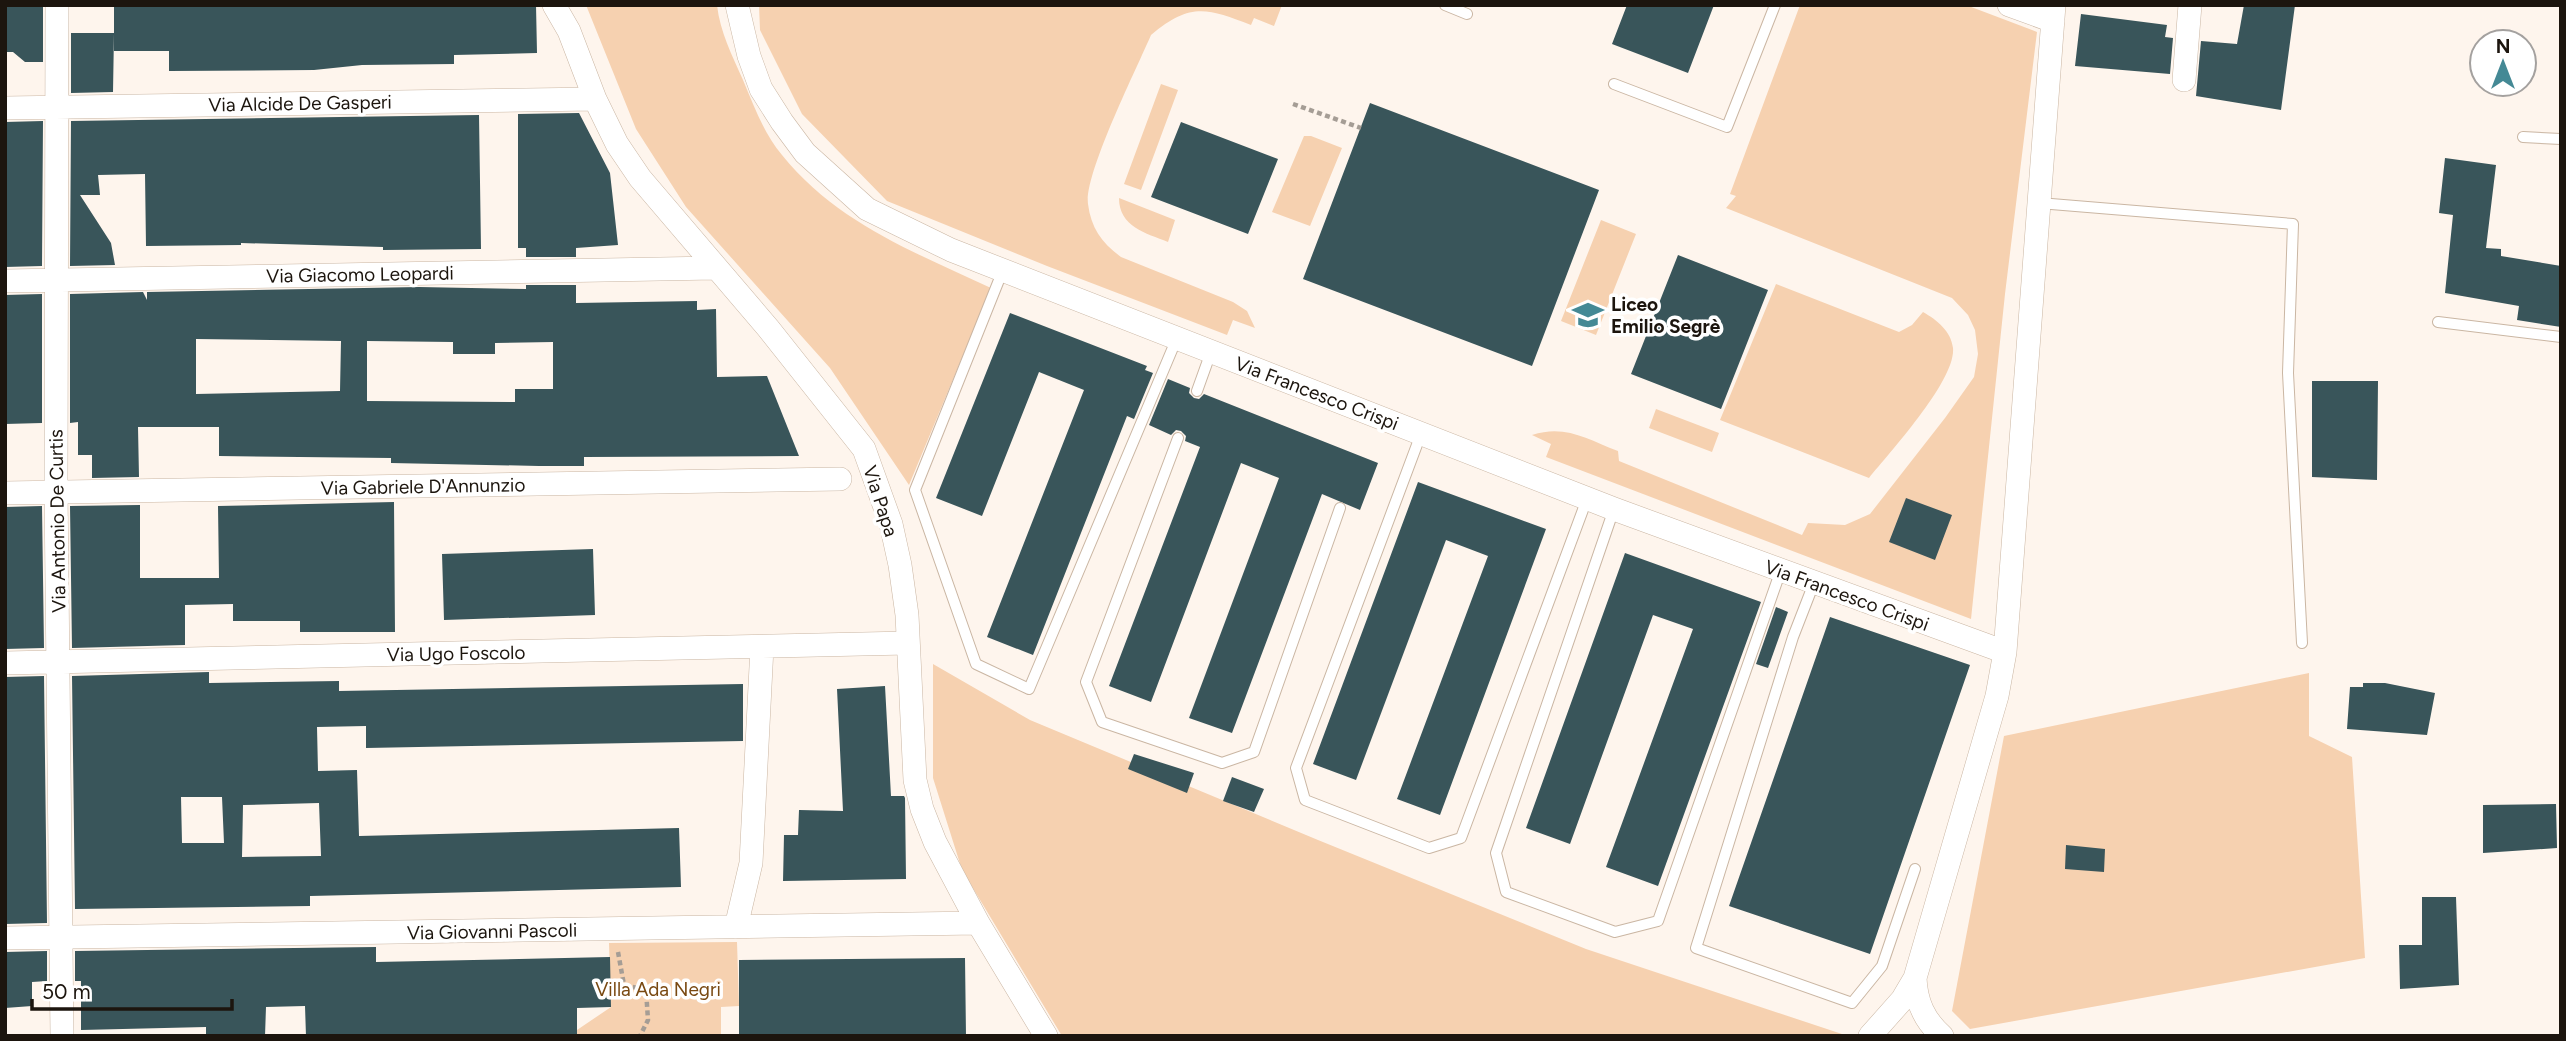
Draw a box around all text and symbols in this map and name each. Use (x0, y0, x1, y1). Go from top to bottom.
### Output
north arrow (2468, 28, 2538, 98)
text: N (2496, 35, 2510, 58)
street label: Via Alcide De Gasperi (208, 90, 392, 117)
street label: Via Giacomo Leopardi (266, 261, 454, 288)
place label: Liceo Emilio Segrè (1611, 293, 1721, 338)
school or university icon: Liceo Emilio Segrè (1571, 298, 1605, 332)
street label: Via Francesco Crispi (1232, 352, 1402, 435)
street label: Via Antonio De Curtis (44, 429, 71, 613)
street label: Via Papa (858, 463, 903, 540)
street label: Via Gabriele D'Annunzio (321, 473, 525, 500)
street label: Via Francesco Crispi (1761, 555, 1932, 636)
street label: Via Ugo Foscolo (386, 641, 526, 666)
street label: Via Giovanni Pascoli (407, 919, 577, 944)
scale bar (32, 968, 231, 1012)
park label: Villa Ada Negri (595, 978, 721, 1001)
text: 50 m (42, 979, 91, 1004)

